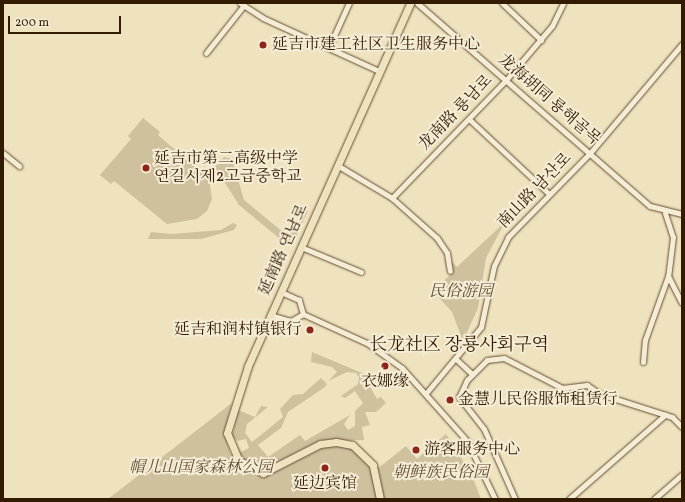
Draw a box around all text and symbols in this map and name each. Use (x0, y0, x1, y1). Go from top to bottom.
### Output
scale bar (10, 8, 123, 34)
text: 200 m (15, 15, 49, 31)
place label: 延吉市建工社区卫生服务中心 (272, 35, 480, 55)
marker: 延吉市建工社区卫生服务中心 (257, 39, 269, 51)
street label: 龙海胡同 룡해골목 (494, 50, 604, 150)
street label: 龙南路 룡남로 (415, 71, 497, 155)
place label: 延吉市第二高级中学 연길시제2고급중학교 (154, 149, 302, 187)
street label: 南山路 남산로 (494, 149, 576, 233)
marker: 延吉市第二高级中学 연길시제2고급중학교 (141, 163, 151, 173)
street label: 延南路 연남로 (255, 202, 313, 298)
park label: 民俗游园 (429, 282, 493, 302)
place label: 延吉和润村镇银行 (174, 320, 302, 340)
marker: 延吉和润村镇银行 (305, 325, 315, 335)
district label: 长龙社区 장룡사회구역 (369, 335, 549, 357)
marker: 衣娜缘 (380, 361, 390, 371)
place label: 衣娜缘 (361, 372, 409, 392)
place label: 金慧儿民俗服饰租赁行 (458, 390, 618, 410)
marker: 金慧儿民俗服饰租赁行 (445, 395, 455, 405)
place label: 游客服务中心 (424, 440, 520, 460)
marker: 游客服务中心 (411, 445, 421, 455)
park label: 帽儿山国家森林公园 (129, 458, 273, 478)
marker: 延边宾馆 (320, 463, 330, 473)
park label: 朝鲜族民俗园 (393, 463, 489, 483)
place label: 延边宾馆 (293, 474, 357, 494)

